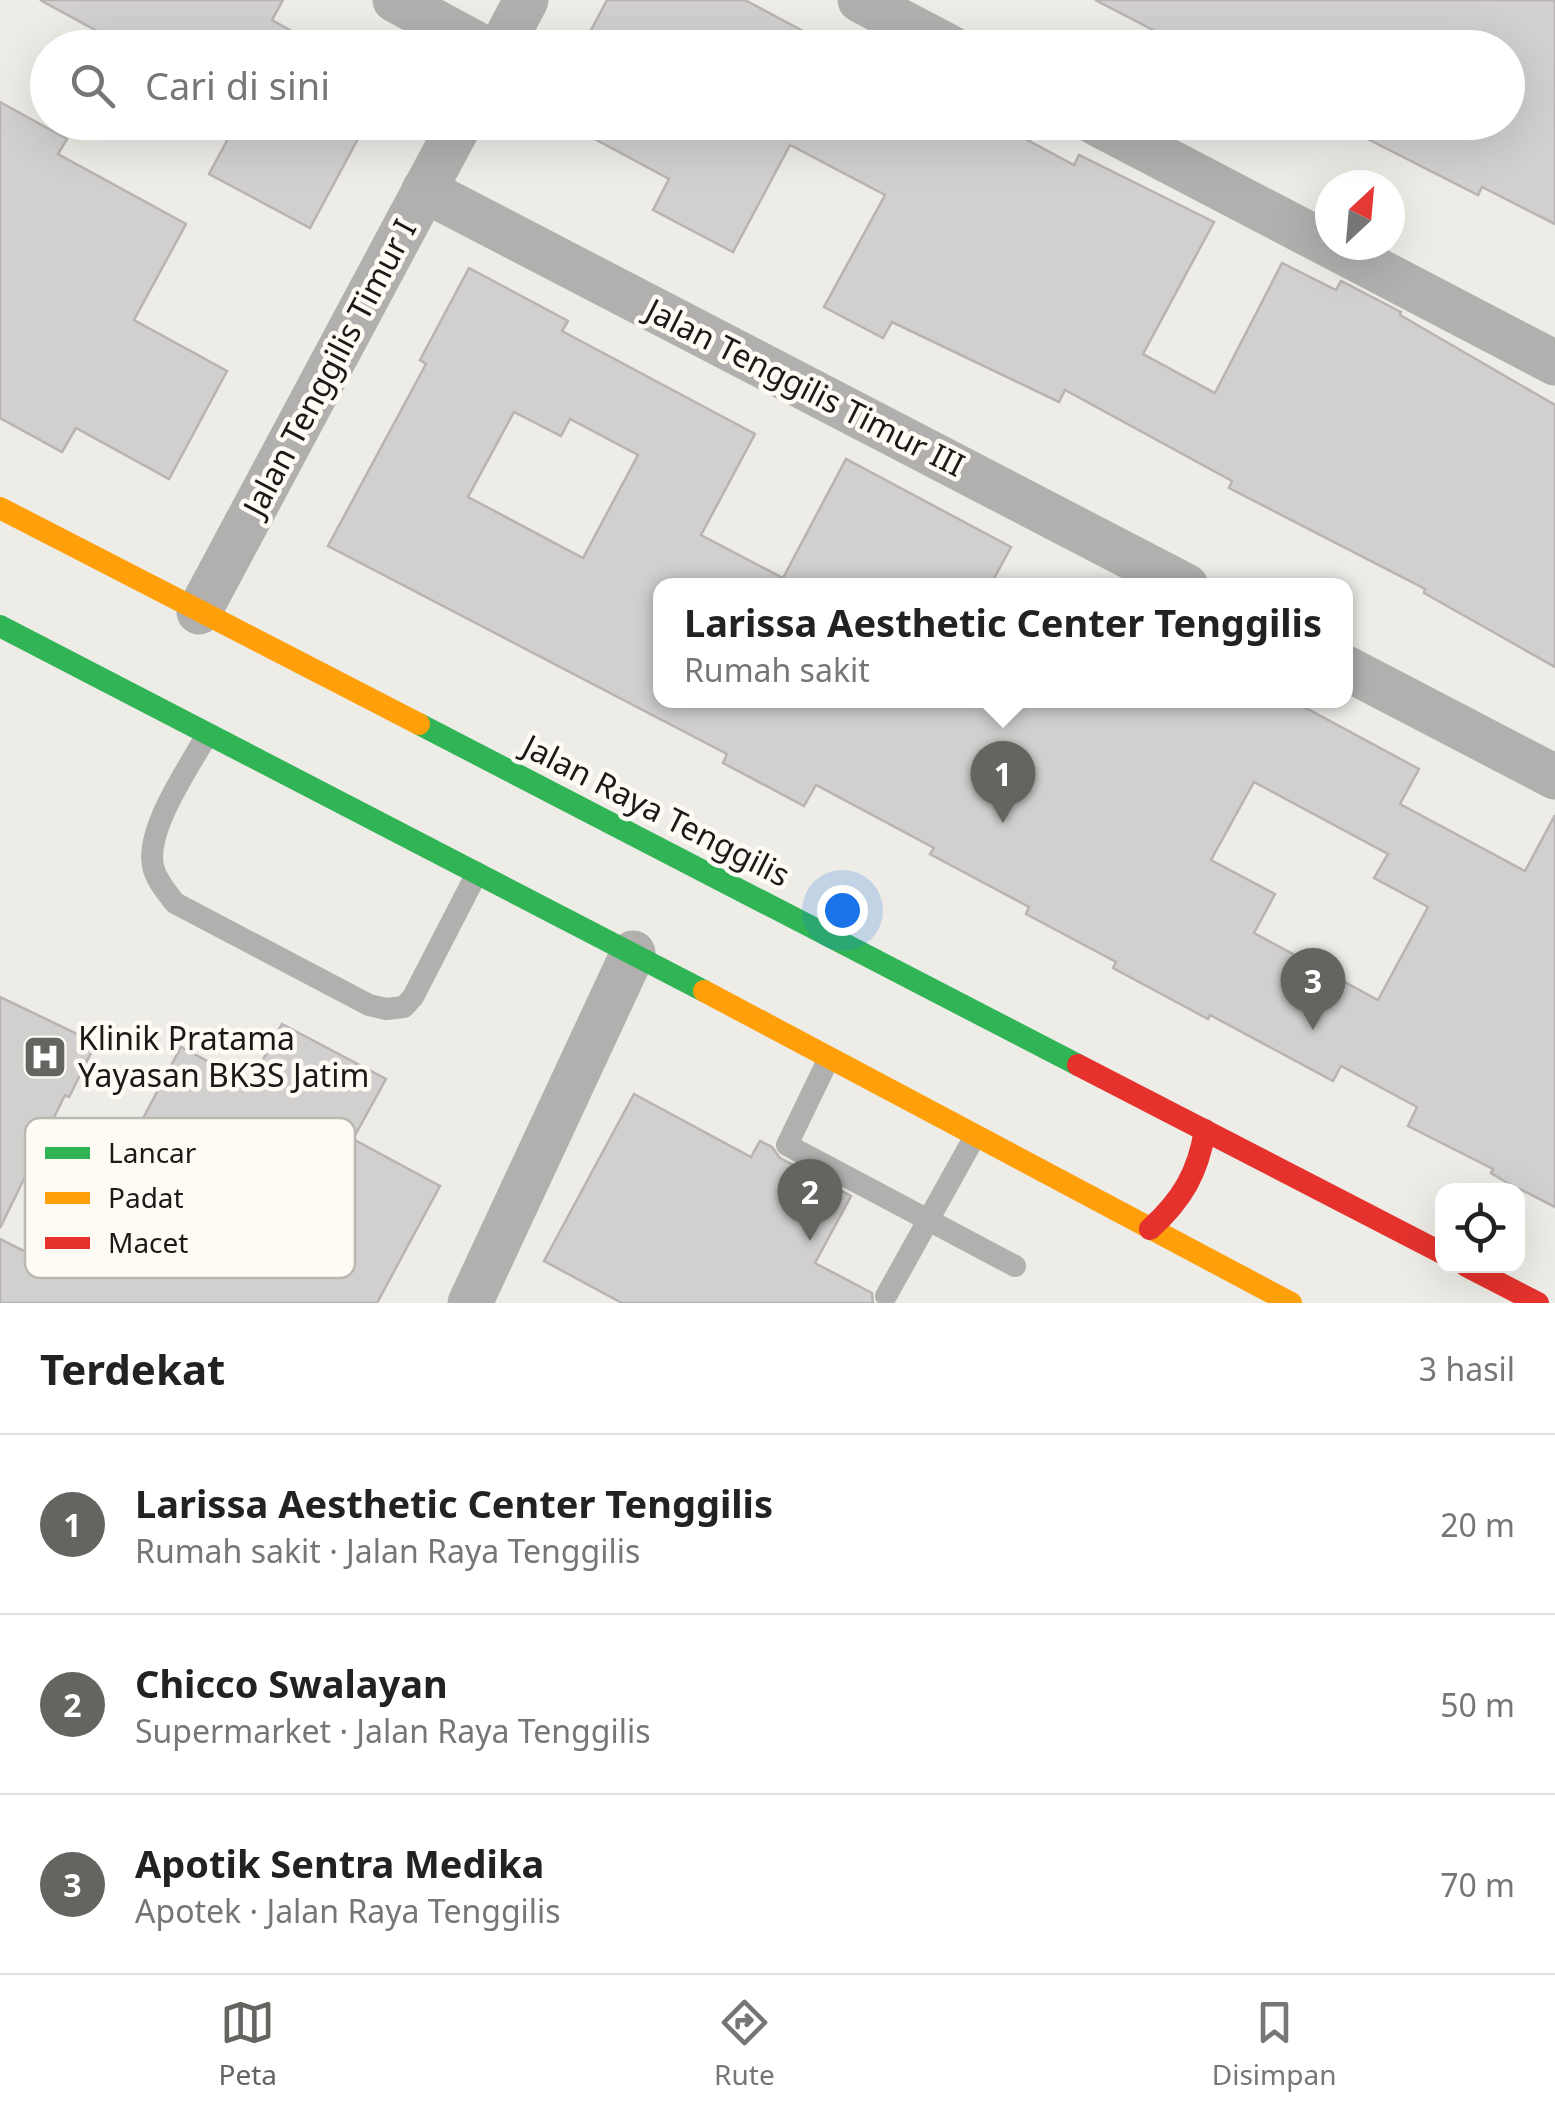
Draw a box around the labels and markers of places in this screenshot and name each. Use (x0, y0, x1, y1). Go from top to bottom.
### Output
pin: 1 (970, 740, 1036, 823)
pin: 3 (1280, 948, 1346, 1030)
place label: Klinik Pratama Yayasan BK3S Jatim (78, 1016, 369, 1096)
hospital icon: Klinik Pratama Yayasan BK3S Jatim (22, 1034, 68, 1080)
pin: 2 (778, 1158, 842, 1241)

